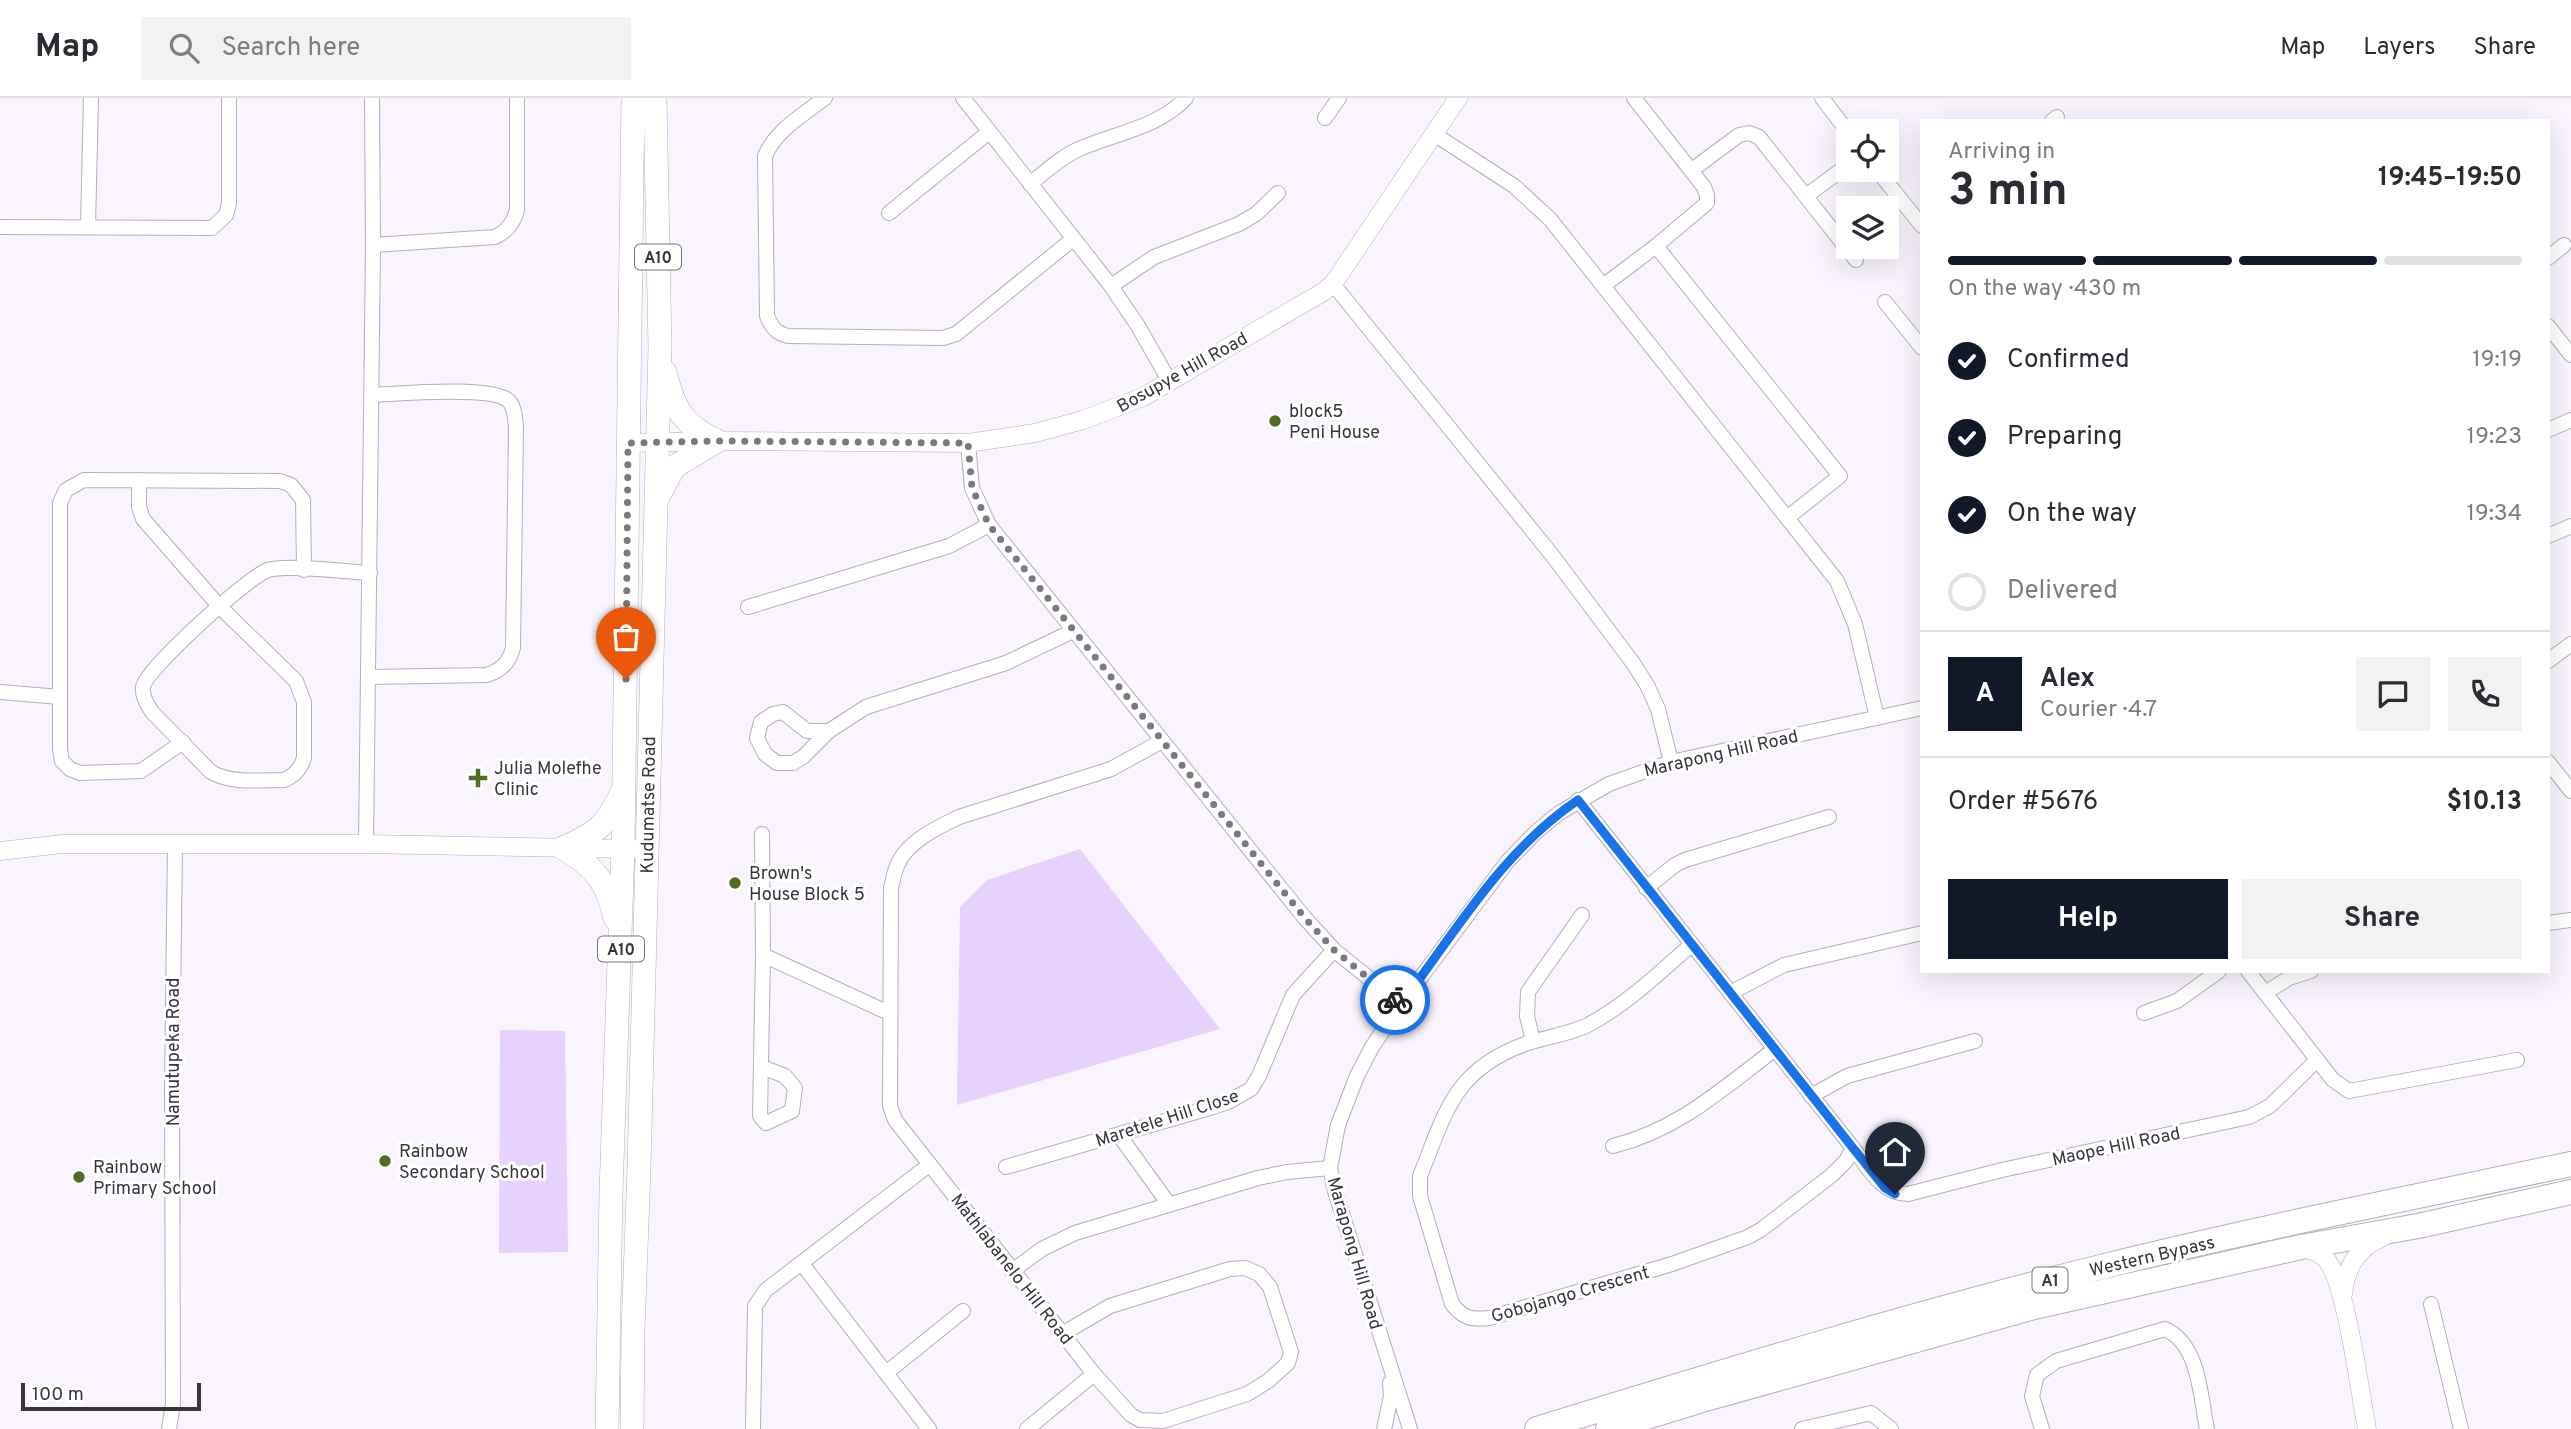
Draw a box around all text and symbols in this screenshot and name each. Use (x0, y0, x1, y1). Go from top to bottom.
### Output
search box (141, 17, 631, 80)
text: Map (35, 27, 99, 69)
icon: search (165, 29, 203, 67)
text: Search here (221, 32, 360, 65)
text: Map (2280, 33, 2325, 63)
text: Layers (2363, 33, 2435, 63)
text: Share (2473, 33, 2536, 63)
map controls (1836, 119, 1899, 259)
button: locate (1836, 119, 1899, 182)
text: Arriving in (1948, 138, 2055, 167)
text: 19:45–19:50 (2378, 162, 2522, 195)
text: 3 min (1948, 163, 2068, 222)
button: layers (1836, 196, 1899, 259)
road number: A10 (635, 244, 681, 270)
text: On the way · 430 m (1948, 275, 2141, 304)
street label: Bosupye Hill Road (1113, 328, 1252, 419)
icon: check (1948, 342, 1986, 380)
text: Confirmed (2007, 344, 2130, 377)
text: 19:19 (2472, 346, 2522, 375)
place label: block5 Peni House (1289, 401, 1380, 445)
marker: block5 Peni House (1267, 413, 1283, 429)
icon: check (1948, 419, 1986, 457)
text: Preparing (2007, 421, 2122, 454)
text: 19:23 (2467, 423, 2522, 452)
icon: check (1948, 496, 1986, 534)
text: On the way (2007, 498, 2137, 531)
text: 19:34 (2466, 500, 2522, 529)
text: Delivered (2007, 575, 2118, 608)
pin (596, 607, 656, 679)
icon: bag (607, 618, 645, 656)
button: chat (2356, 657, 2430, 731)
button: phone (2448, 657, 2522, 731)
text: Alex (2040, 663, 2095, 696)
text: A (1976, 678, 1994, 711)
text: Courier · 4.7 (2040, 696, 2157, 725)
street label: Marapong Hill Road (1642, 726, 1801, 783)
street label: Kudumatse Road (637, 736, 662, 874)
place label: Julia Molefhe Clinic (494, 758, 602, 802)
marker: Julia Molefhe Clinic (468, 768, 488, 788)
text: Order #5676 (1948, 786, 2098, 819)
text: $10.13 (2447, 786, 2522, 819)
place label: Brown's House Block 5 (749, 863, 865, 907)
marker: Brown's House Block 5 (727, 875, 743, 891)
button: Help (1948, 879, 2228, 959)
button: Share (2242, 879, 2522, 959)
road number: A10 (598, 936, 644, 962)
courier (1360, 965, 1430, 1035)
street label: Namutupeka Road (163, 978, 186, 1126)
icon: bike (1376, 981, 1414, 1019)
street label: Maretele Hill Close (1093, 1085, 1242, 1153)
pin (1865, 1122, 1925, 1194)
street label: Maope Hill Road (2050, 1123, 2183, 1172)
icon: home (1876, 1133, 1914, 1171)
place label: Rainbow Secondary School (399, 1141, 545, 1185)
marker: Rainbow Secondary School (377, 1153, 393, 1169)
place label: Rainbow Primary School (93, 1157, 217, 1201)
marker: Rainbow Primary School (71, 1169, 87, 1185)
street label: Marapong Hill Road (1321, 1174, 1386, 1332)
street label: Mathlabanelo Hill Road (945, 1190, 1077, 1350)
street label: Western Bypass (2087, 1232, 2217, 1283)
street label: Gobojango Crescent (1489, 1262, 1652, 1329)
road number: A1 (2032, 1268, 2068, 1292)
scale bar (21, 1380, 201, 1412)
text: 100 m (32, 1383, 84, 1407)

